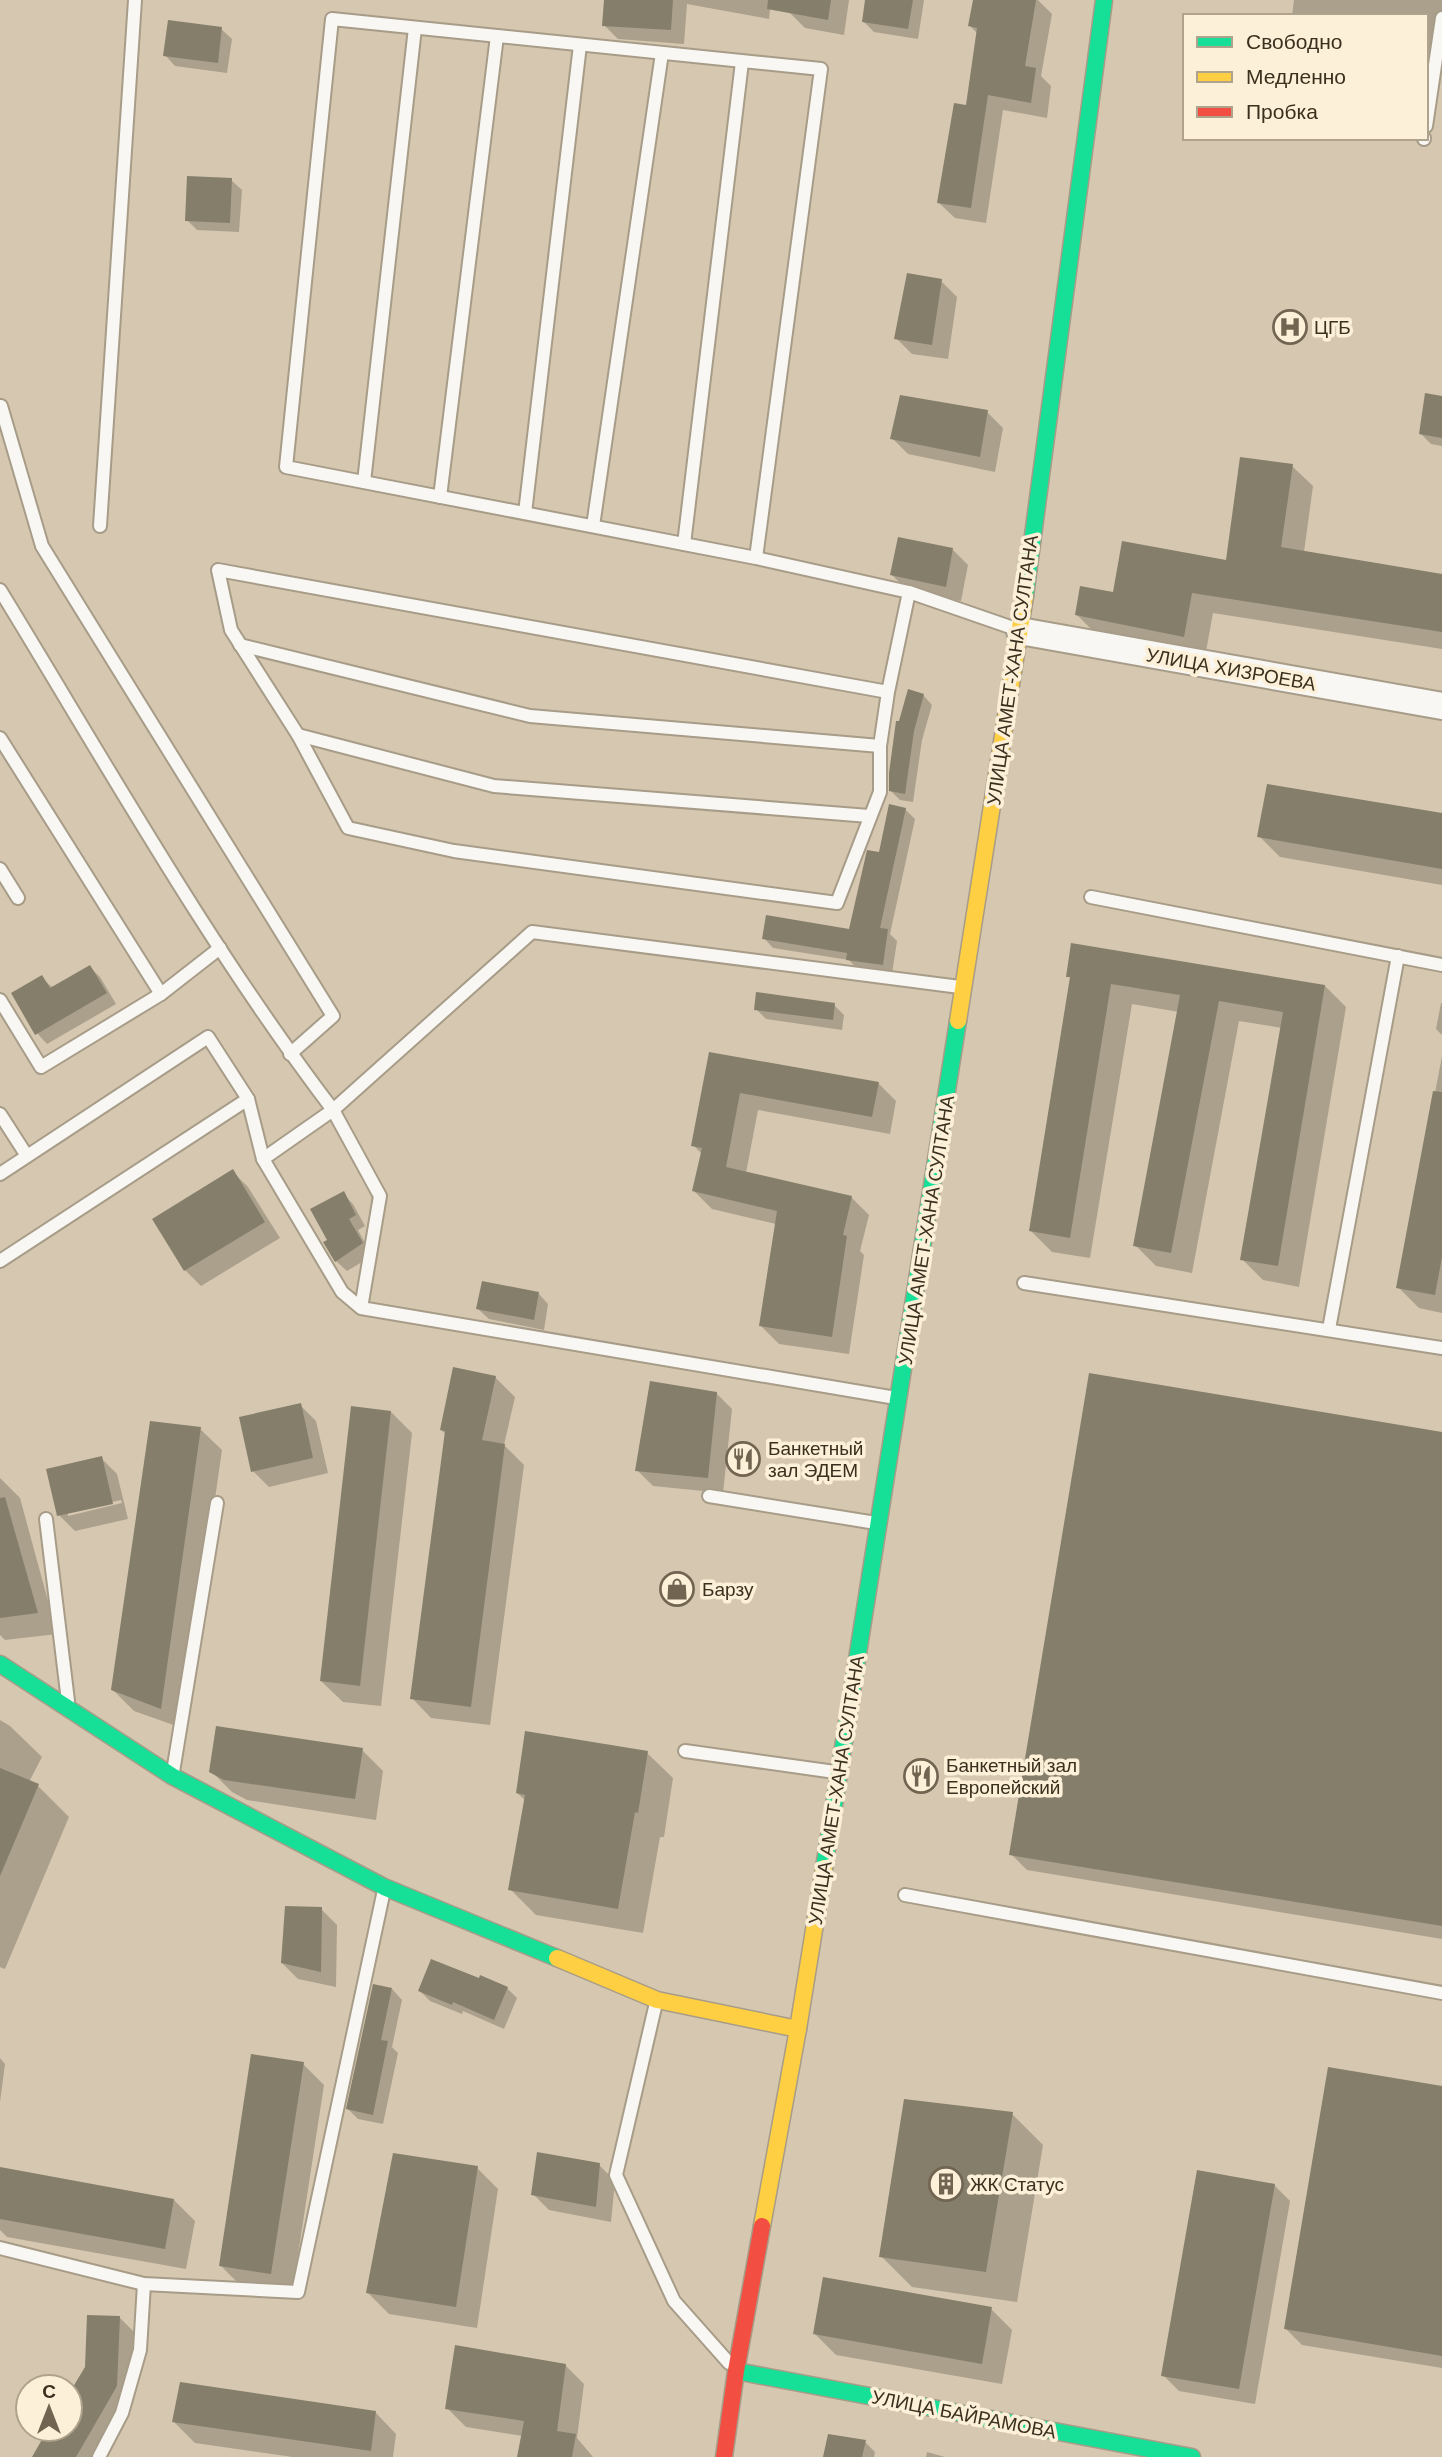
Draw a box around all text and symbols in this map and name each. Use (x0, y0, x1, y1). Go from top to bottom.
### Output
legend (1183, 14, 1428, 140)
text: Свободно (1246, 30, 1343, 53)
text: Медленно (1246, 65, 1346, 88)
text: Пробка (1246, 100, 1318, 123)
hospital icon: ЦГБ (1271, 308, 1309, 346)
place label: ЦГБ (1314, 317, 1351, 338)
street label: УЛИЦА АМЕТ-ХАНА СУЛТАНА (983, 533, 1042, 807)
street label: УЛИЦА ХИЗРОЕВА (1144, 644, 1318, 695)
street label: УЛИЦА АМЕТ-ХАНА СУЛТАНА (895, 1093, 958, 1366)
place label: Банкетный зал ЭДЕМ (768, 1438, 863, 1481)
restaurant icon: Банкетный зал ЭДЕМ (724, 1440, 762, 1478)
shop icon: Барзу (658, 1570, 696, 1608)
place label: Барзу (702, 1579, 754, 1600)
street label: УЛИЦА АМЕТ-ХАНА СУЛТАНА (805, 1653, 868, 1926)
place label: Банкетный зал Европейский (946, 1755, 1077, 1798)
restaurant icon: Банкетный зал Европейский (902, 1757, 940, 1795)
building icon: ЖК Статус (927, 2165, 965, 2203)
place label: ЖК Статус (970, 2174, 1064, 2195)
north arrow (14, 2373, 84, 2443)
text: С (42, 2381, 56, 2402)
street label: УЛИЦА БАЙРАМОВА (870, 2386, 1058, 2443)

